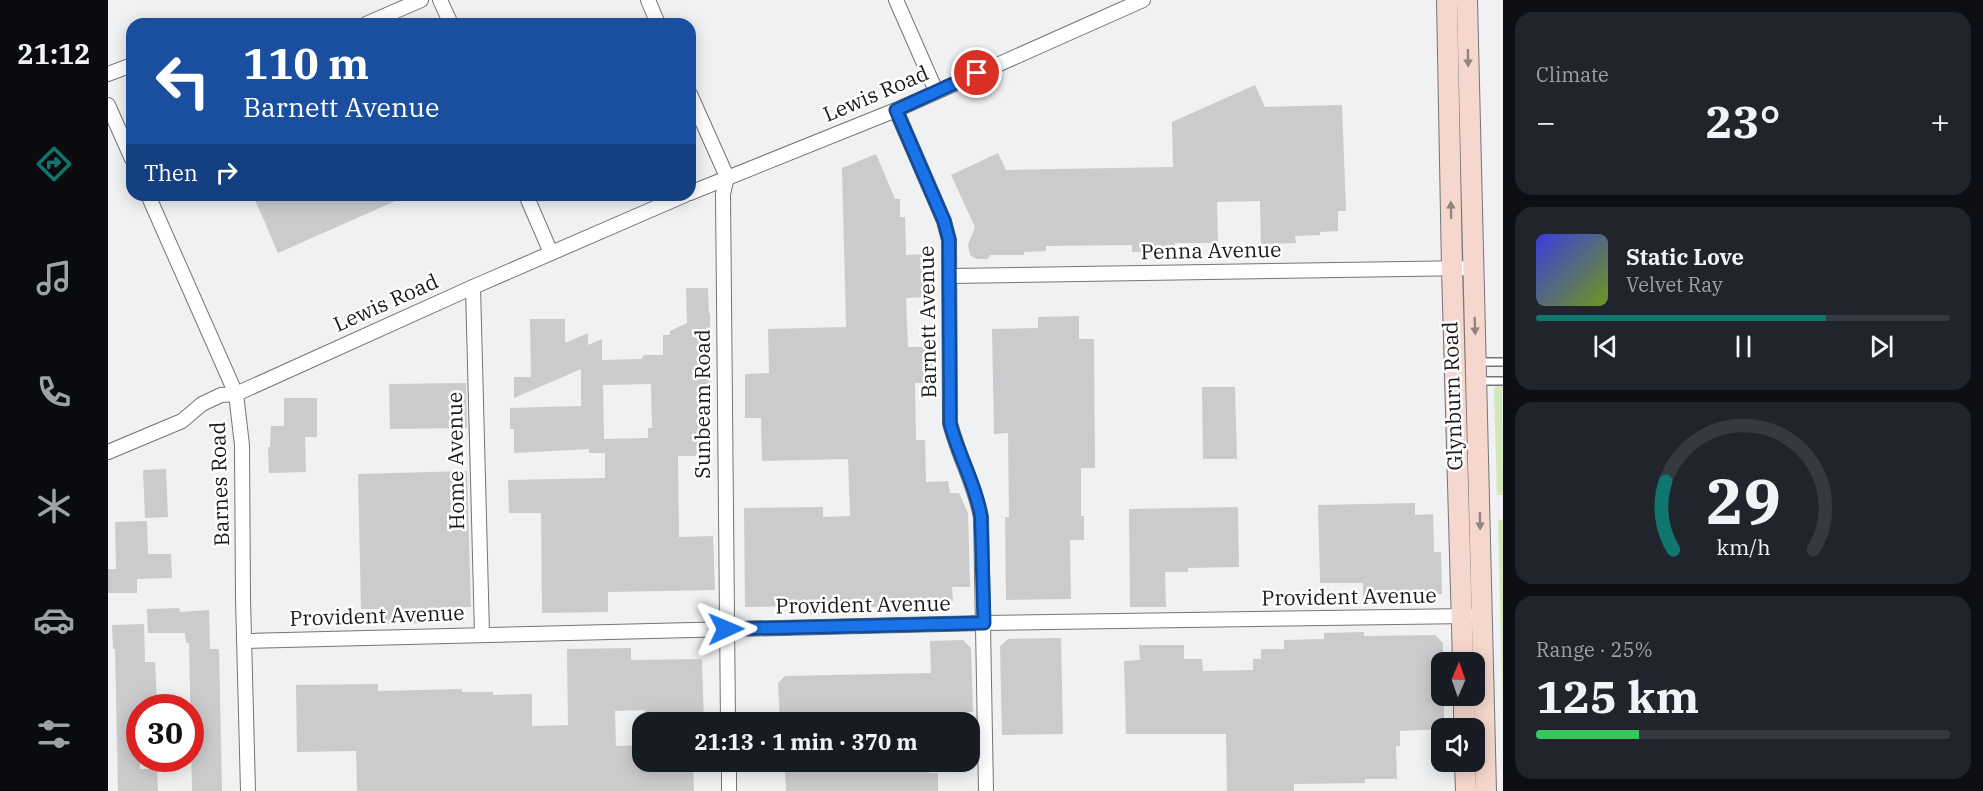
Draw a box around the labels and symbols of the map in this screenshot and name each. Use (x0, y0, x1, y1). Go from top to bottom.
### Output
pin (951, 47, 1002, 98)
one-way arrow (1464, 49, 1473, 68)
street label: Lewis Road (819, 58, 933, 128)
one-way arrow (1446, 200, 1456, 219)
street label: Penna Avenue (1140, 235, 1282, 265)
street label: Barnett Avenue (912, 245, 942, 399)
street label: Lewis Road (329, 266, 443, 338)
one-way arrow (1470, 317, 1479, 336)
street label: Glynburn Road (1435, 321, 1469, 471)
street label: Sunbeam Road (688, 329, 716, 479)
street label: Home Avenue (440, 392, 470, 530)
street label: Barnes Road (203, 421, 235, 547)
one-way arrow (1475, 512, 1485, 531)
street label: Provident Avenue (1261, 580, 1437, 612)
street label: Provident Avenue (775, 588, 951, 620)
position arrow (694, 597, 758, 661)
street label: Provident Avenue (289, 598, 465, 632)
north arrow (1431, 652, 1485, 706)
speed limit sign: 30 (126, 694, 204, 772)

